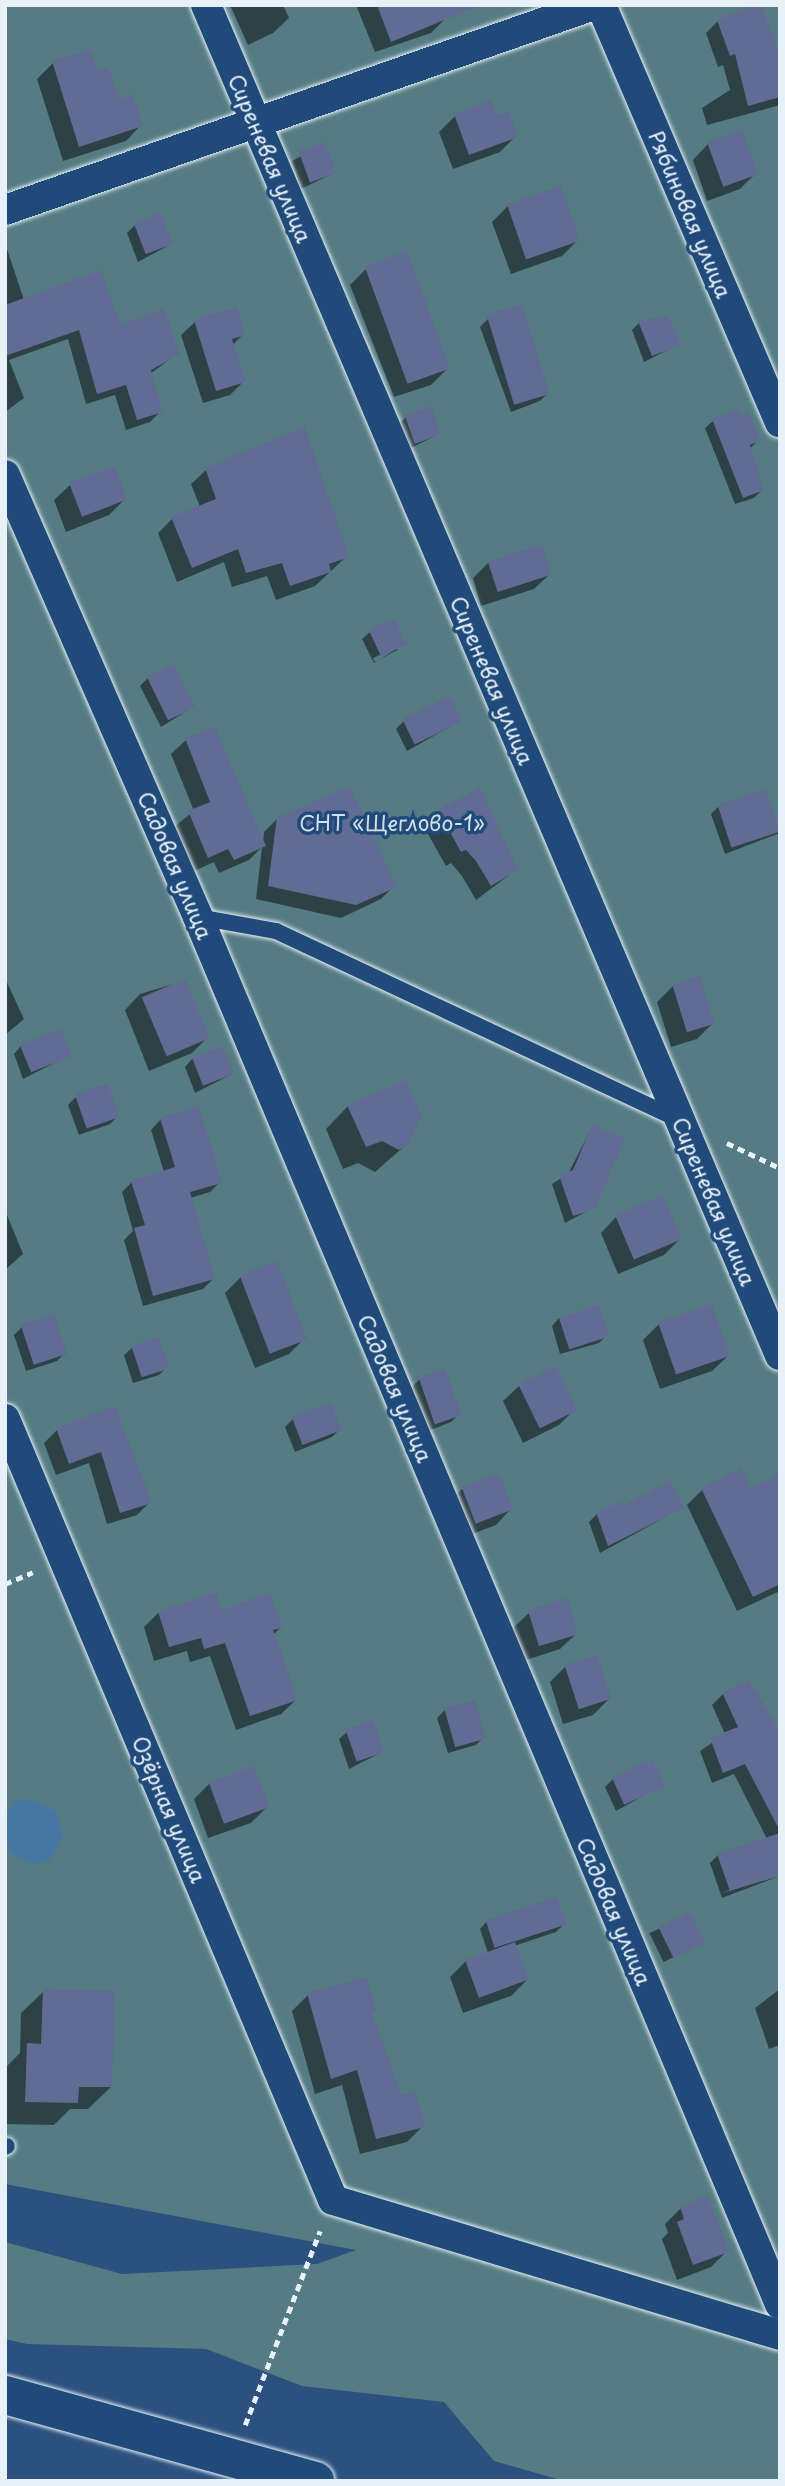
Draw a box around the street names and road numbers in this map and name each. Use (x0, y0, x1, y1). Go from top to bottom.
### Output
street label: Сиреневая улица (224, 70, 318, 246)
street label: Рябиновая улица (644, 126, 738, 302)
street label: Сиреневая улица (446, 592, 540, 768)
street label: Садовая улица (133, 787, 219, 943)
street label: Сиреневая улица (668, 1113, 762, 1289)
street label: Садовая улица (353, 1310, 439, 1466)
street label: Озёрная улица (128, 1731, 212, 1887)
street label: Садовая улица (572, 1833, 658, 1989)

